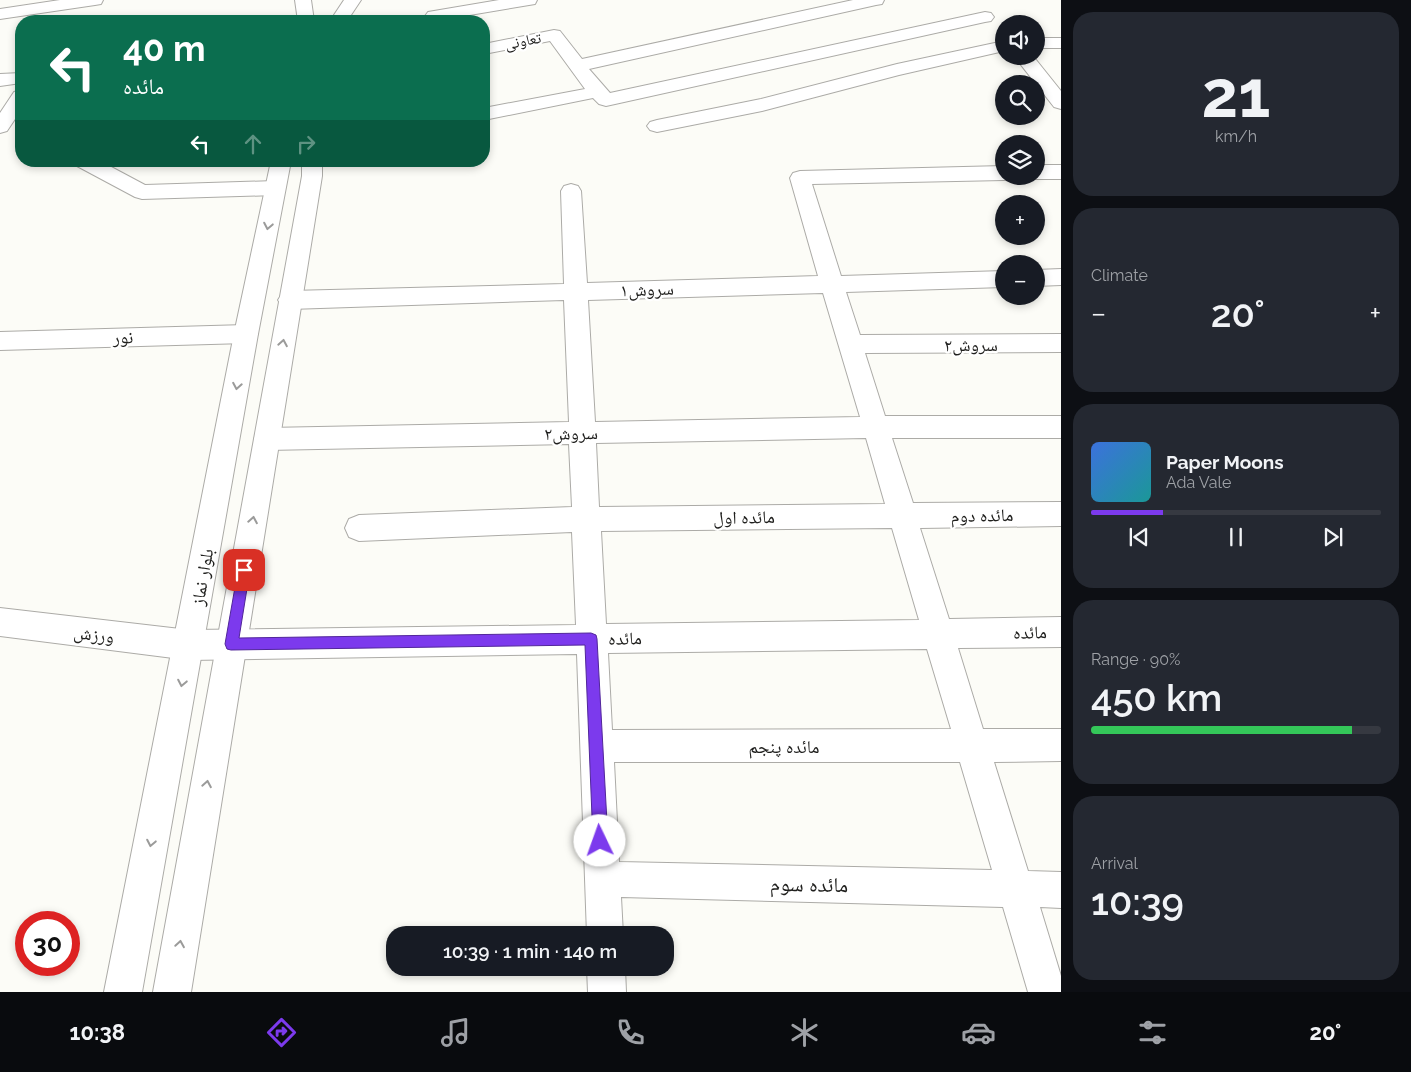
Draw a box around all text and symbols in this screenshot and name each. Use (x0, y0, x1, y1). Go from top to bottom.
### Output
map controls (995, 15, 1045, 305)
button: sound (995, 15, 1045, 65)
text: 40 m (123, 28, 205, 69)
street label: تعاونی (503, 29, 543, 54)
icon: left (40, 35, 105, 100)
text: 21 (1202, 56, 1270, 132)
text: مائده (123, 73, 164, 99)
button: search (995, 75, 1045, 125)
text: km/h (1215, 127, 1257, 146)
icon: left (186, 130, 214, 158)
icon: ahead (239, 130, 267, 158)
icon: right (292, 130, 320, 158)
button: layers (995, 135, 1045, 185)
button: + (995, 195, 1045, 245)
one-way arrow (263, 222, 273, 231)
button: − (995, 255, 1045, 305)
text: Climate (1091, 266, 1148, 285)
street label: سروش۱ (620, 278, 674, 301)
text: 20° (1211, 291, 1265, 336)
text: − (1091, 297, 1106, 330)
text: + (1369, 297, 1381, 330)
street label: نور (111, 326, 134, 348)
street label: سروش۲ (944, 334, 998, 356)
one-way arrow (278, 338, 288, 347)
one-way arrow (232, 381, 242, 390)
street label: سروش۲ (544, 422, 598, 445)
text: Paper Moons (1166, 451, 1284, 473)
text: Ada Vale (1166, 473, 1231, 492)
street label: مائده دوم (950, 504, 1014, 528)
street label: مائده اول (713, 506, 775, 529)
one-way arrow (247, 516, 257, 524)
icon: previous (1125, 523, 1153, 551)
icon: pause (1222, 523, 1250, 551)
icon: next (1319, 523, 1347, 551)
street label: بلوار نماز (186, 547, 218, 608)
pin (223, 549, 265, 591)
icon: arrive (230, 556, 258, 584)
street label: ورزش (72, 621, 115, 648)
street label: مائده (1013, 621, 1047, 643)
street label: مائده (608, 627, 642, 649)
text: Range · 90% (1091, 650, 1180, 669)
text: 450 km (1091, 675, 1222, 720)
one-way arrow (177, 679, 187, 688)
street label: مائده پنجم (748, 736, 820, 759)
one-way arrow (202, 779, 212, 788)
position arrow (573, 814, 625, 866)
one-way arrow (147, 838, 157, 847)
text: Arrival (1091, 854, 1138, 873)
street label: مائده سوم (770, 871, 848, 899)
text: 10:39 (1091, 879, 1184, 924)
speed limit sign: 30 (15, 911, 80, 976)
one-way arrow (174, 940, 185, 948)
text: 10:39 · 1 min · 140 m (443, 940, 617, 962)
icon: directions (264, 1015, 299, 1050)
icon: music (438, 1015, 473, 1050)
icon: phone (613, 1015, 648, 1050)
icon: climate (787, 1015, 822, 1050)
icon: car (961, 1015, 996, 1050)
icon: filters (1135, 1015, 1170, 1050)
text: 10:38 (70, 1019, 125, 1045)
text: 20° (1310, 1019, 1341, 1045)

